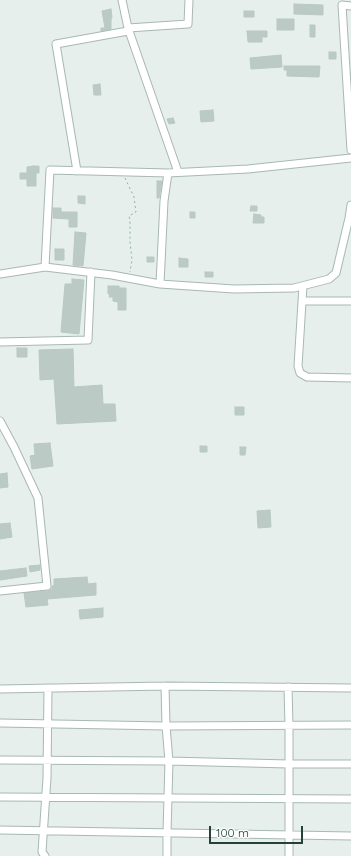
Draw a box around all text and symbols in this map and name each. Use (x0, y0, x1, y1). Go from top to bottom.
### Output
scale bar (211, 818, 305, 844)
text: 100 m (216, 825, 249, 840)

